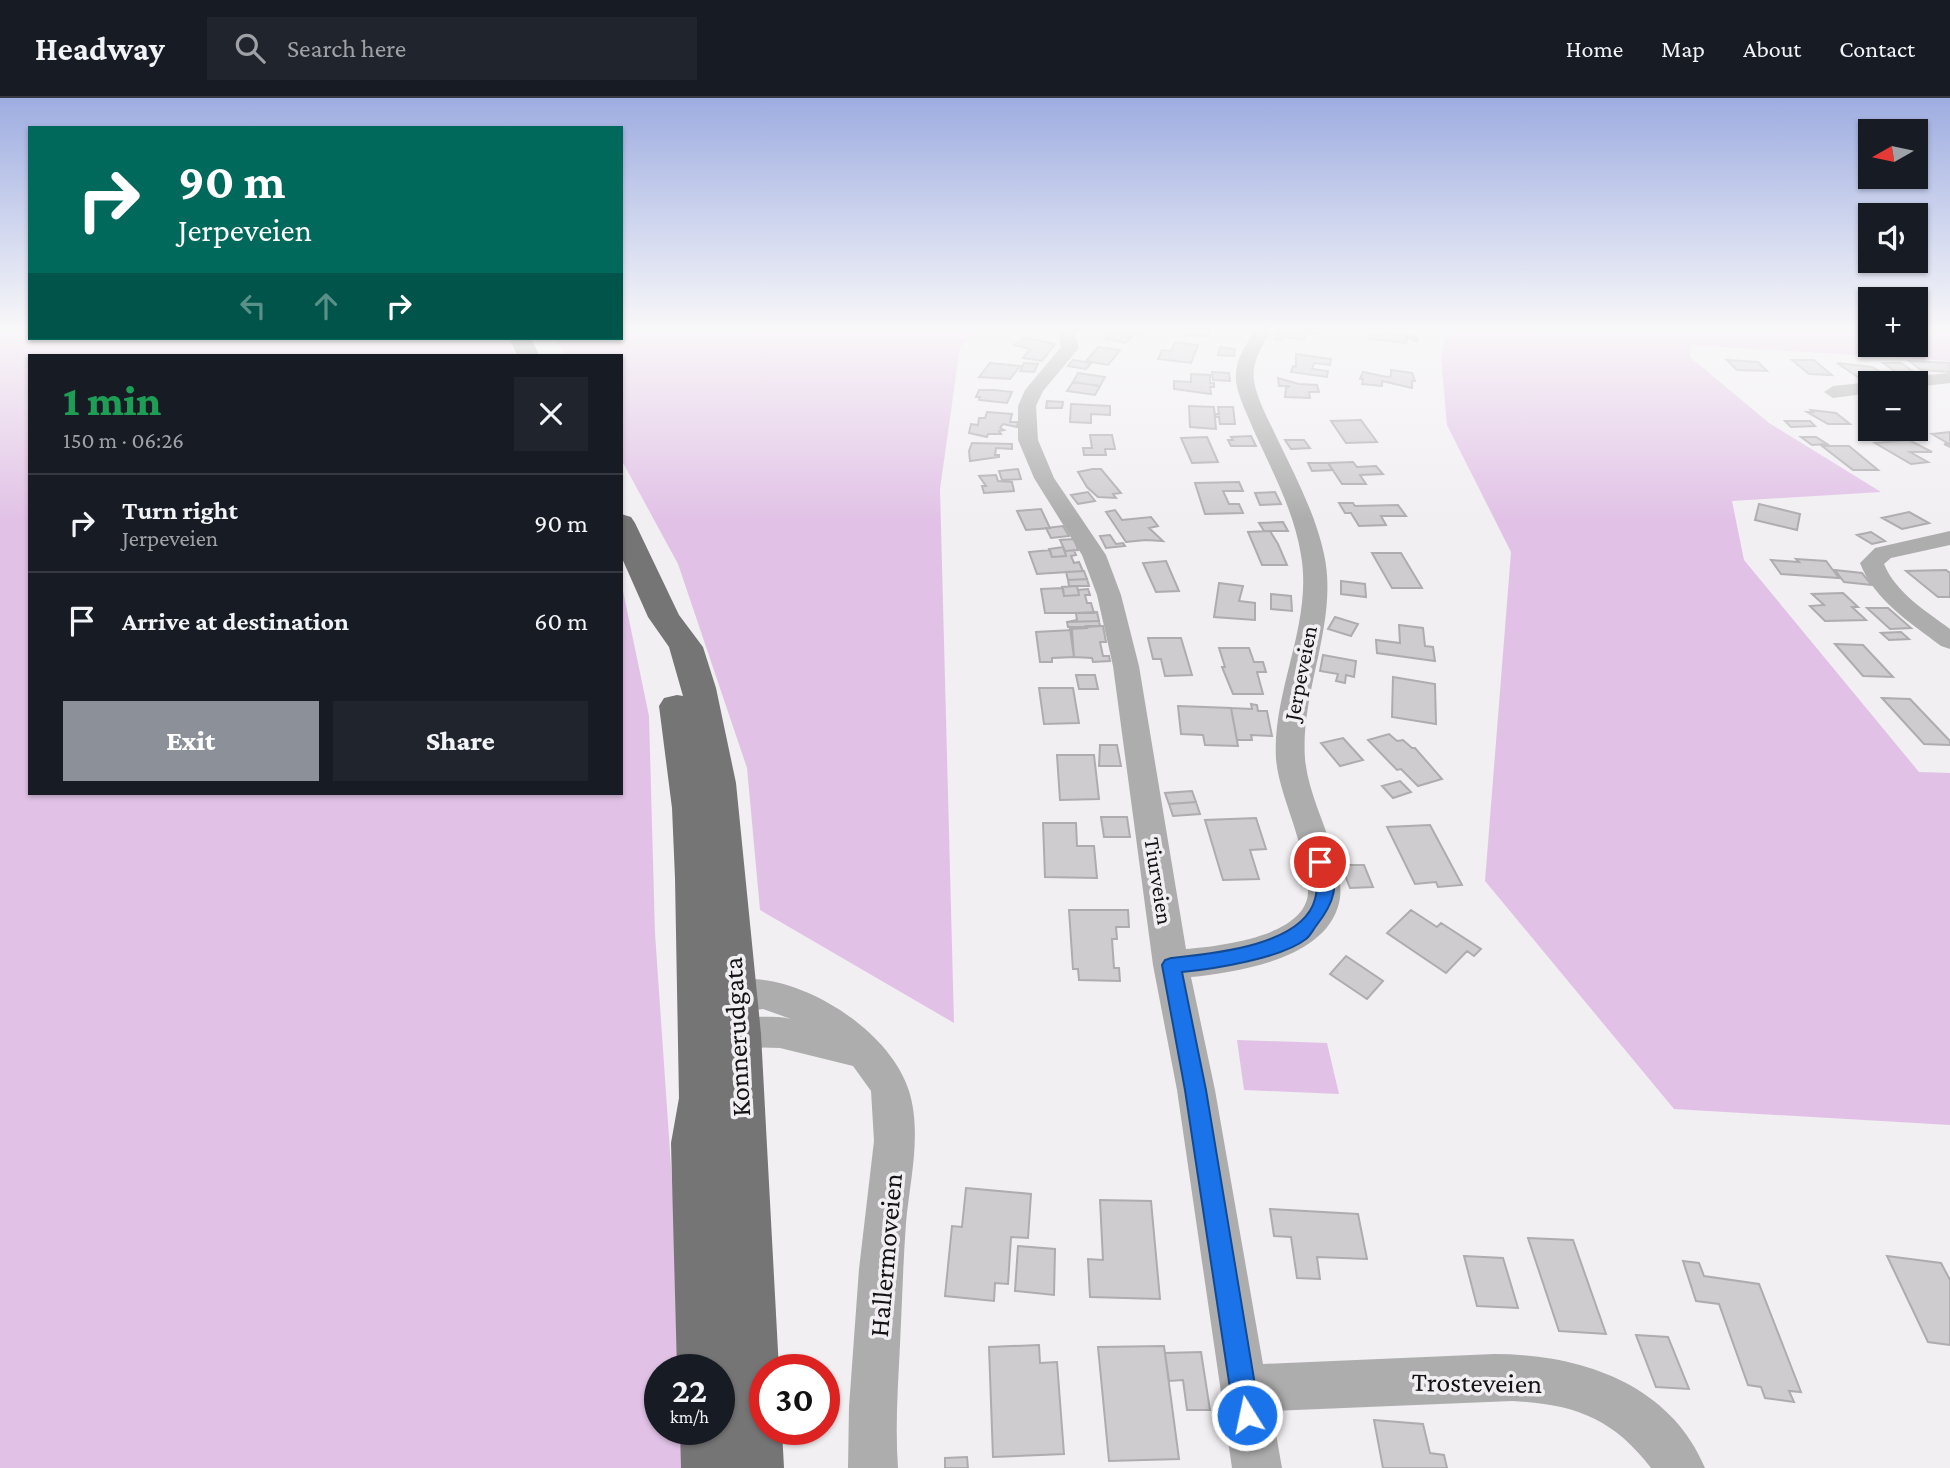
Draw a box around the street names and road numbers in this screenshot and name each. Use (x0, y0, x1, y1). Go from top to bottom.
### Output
street label: Jerpeveien (1278, 623, 1322, 725)
street label: Tiurveien (1139, 836, 1179, 926)
street label: Konnerudgata (717, 956, 756, 1118)
street label: Hallermoveien (863, 1172, 908, 1338)
street label: Trosteveien (1412, 1366, 1542, 1399)

